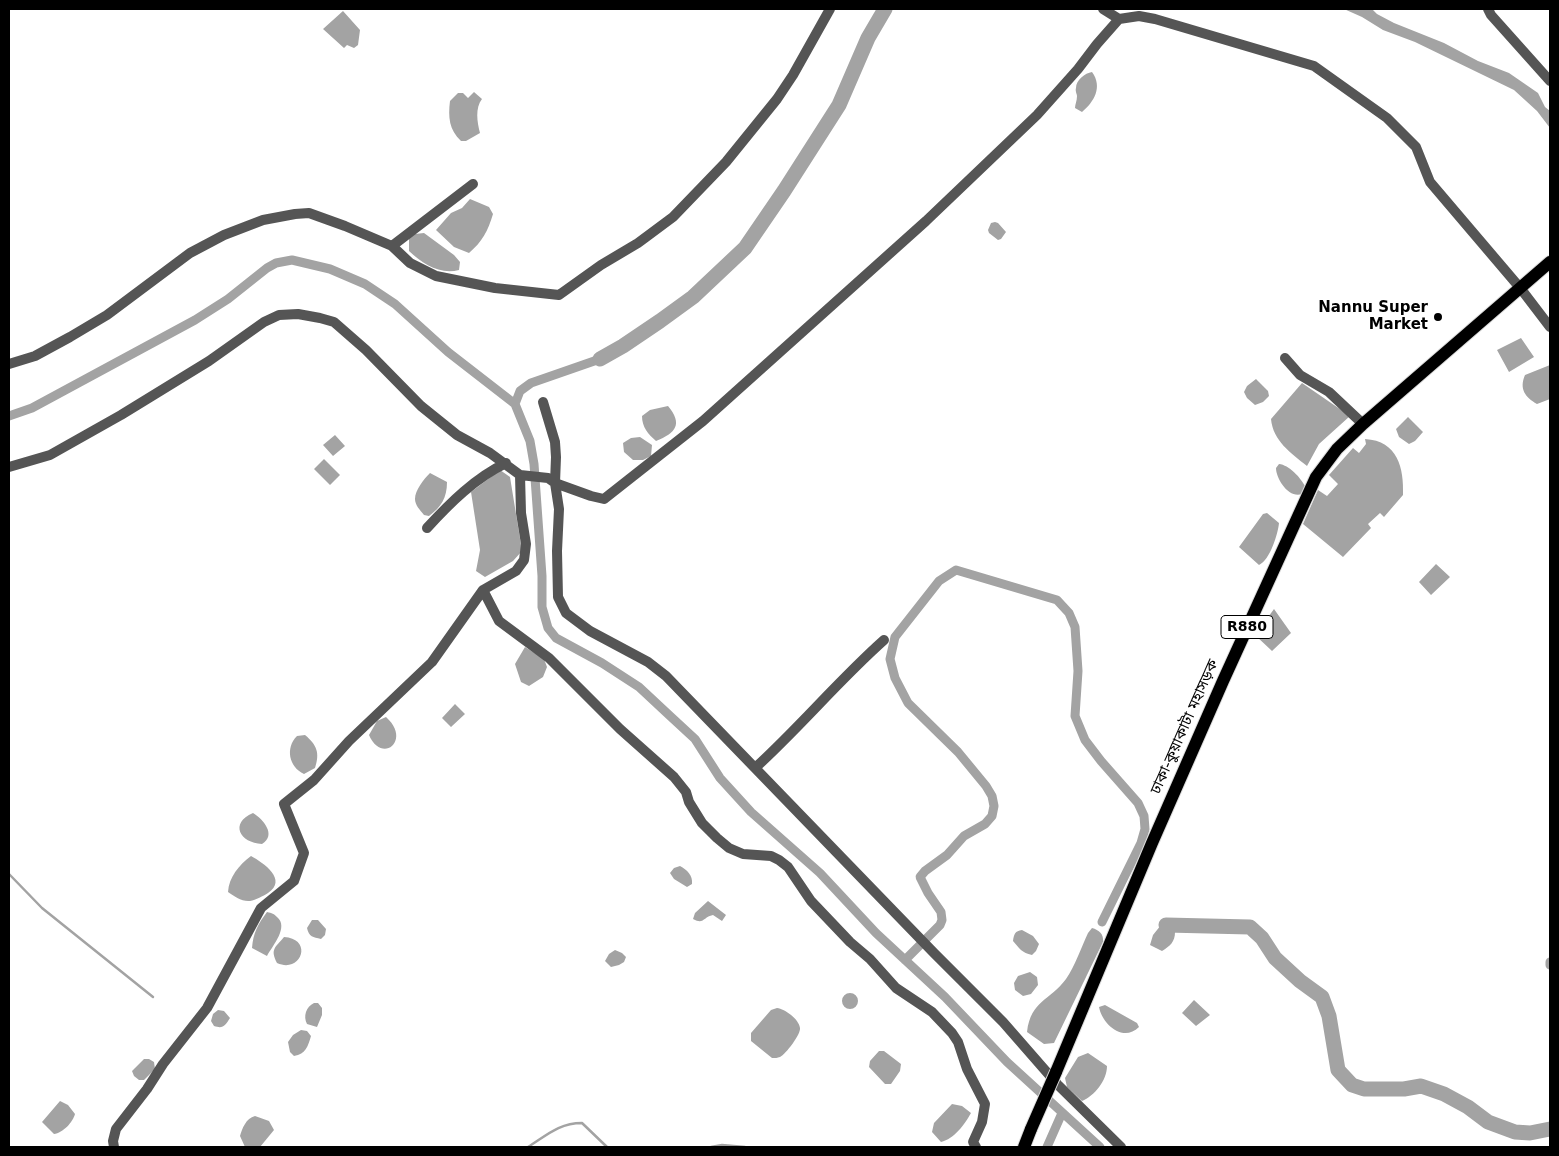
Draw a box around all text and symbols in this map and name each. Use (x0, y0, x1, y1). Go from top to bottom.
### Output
place label: Nannu Super Market (1318, 299, 1428, 334)
marker: Nannu Super Market (1432, 311, 1444, 323)
road number: R880 (1221, 616, 1273, 638)
street label: ঢাকা-কুয়াকাটা মহাসড়ক (1147, 657, 1223, 797)

